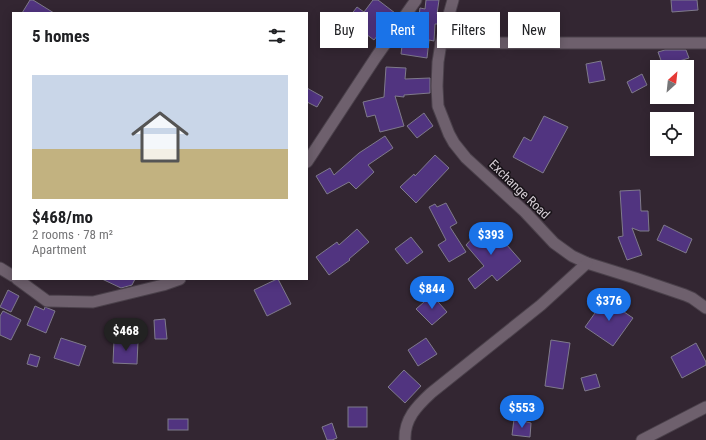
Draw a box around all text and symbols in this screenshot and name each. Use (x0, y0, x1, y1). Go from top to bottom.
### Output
chip: Buy (320, 12, 368, 48)
chip: Rent (376, 12, 429, 48)
chip: Filters (437, 12, 500, 48)
chip: New (508, 12, 560, 48)
icon: filters (266, 25, 288, 47)
text: 5 homes (32, 26, 90, 46)
north arrow (650, 60, 694, 104)
map controls (650, 60, 694, 156)
icon: home (124, 101, 196, 173)
button: locate (650, 112, 694, 156)
street label: Exchange Road (486, 157, 553, 222)
text: $468/mo (32, 207, 93, 227)
pin: $393 (467, 222, 515, 256)
text: 2 rooms · 78 m² (32, 227, 113, 242)
text: $393 (478, 227, 504, 242)
text: Apartment (32, 242, 86, 257)
pin: $844 (408, 276, 456, 310)
text: $844 (419, 281, 445, 296)
pin: $376 (585, 288, 633, 322)
text: $376 (596, 293, 622, 308)
pin: $468 (102, 318, 150, 352)
text: $468 (113, 323, 139, 338)
pin: $553 (498, 395, 546, 429)
text: $553 (509, 400, 535, 415)

